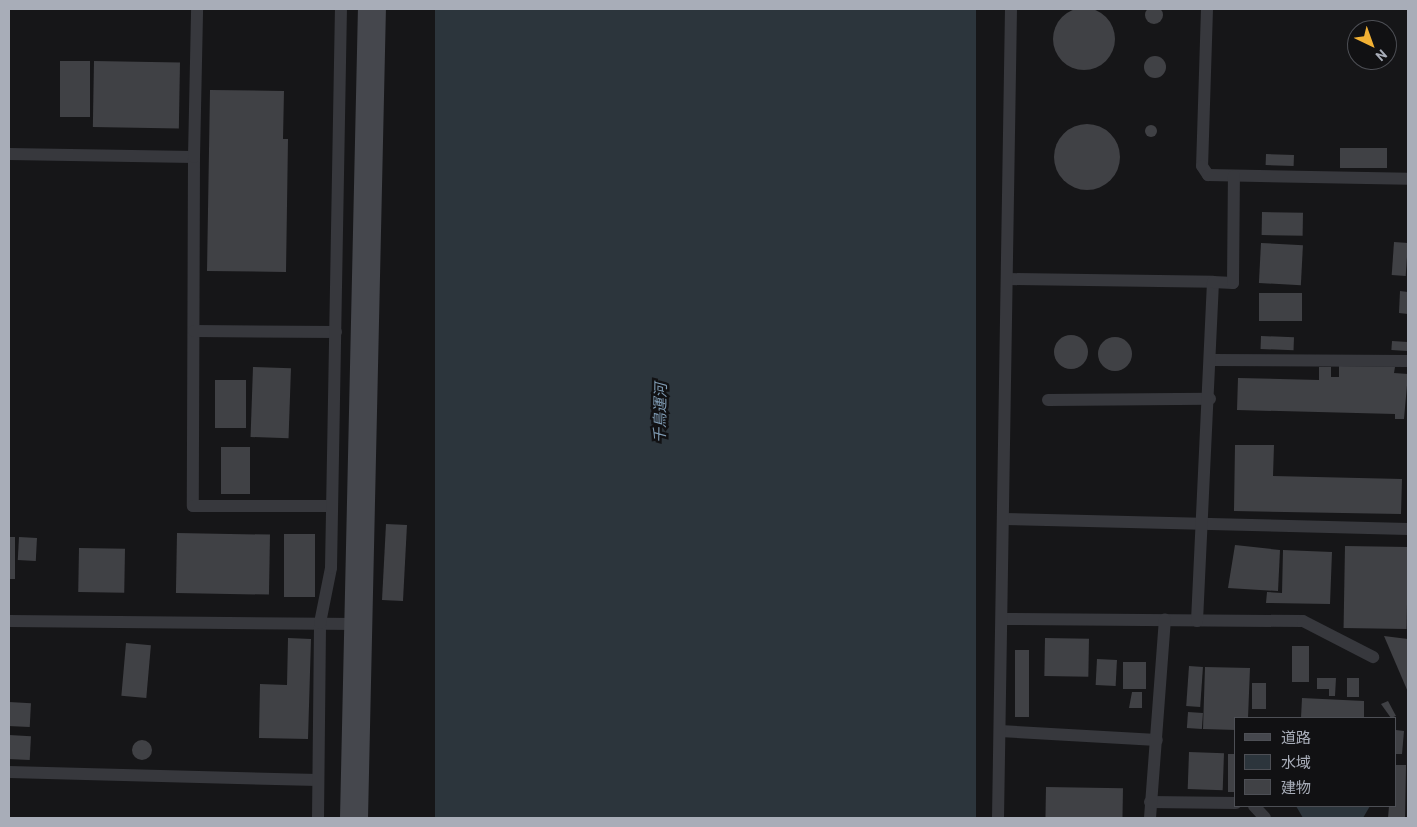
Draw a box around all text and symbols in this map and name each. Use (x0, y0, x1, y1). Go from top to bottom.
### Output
north arrow (1347, 20, 1397, 70)
text: N (1373, 46, 1391, 65)
water label: 千鳥運河 (650, 383, 670, 443)
legend (1234, 717, 1397, 807)
text: 道路 (1281, 728, 1311, 746)
text: 水域 (1281, 753, 1311, 771)
text: 建物 (1281, 778, 1311, 796)

